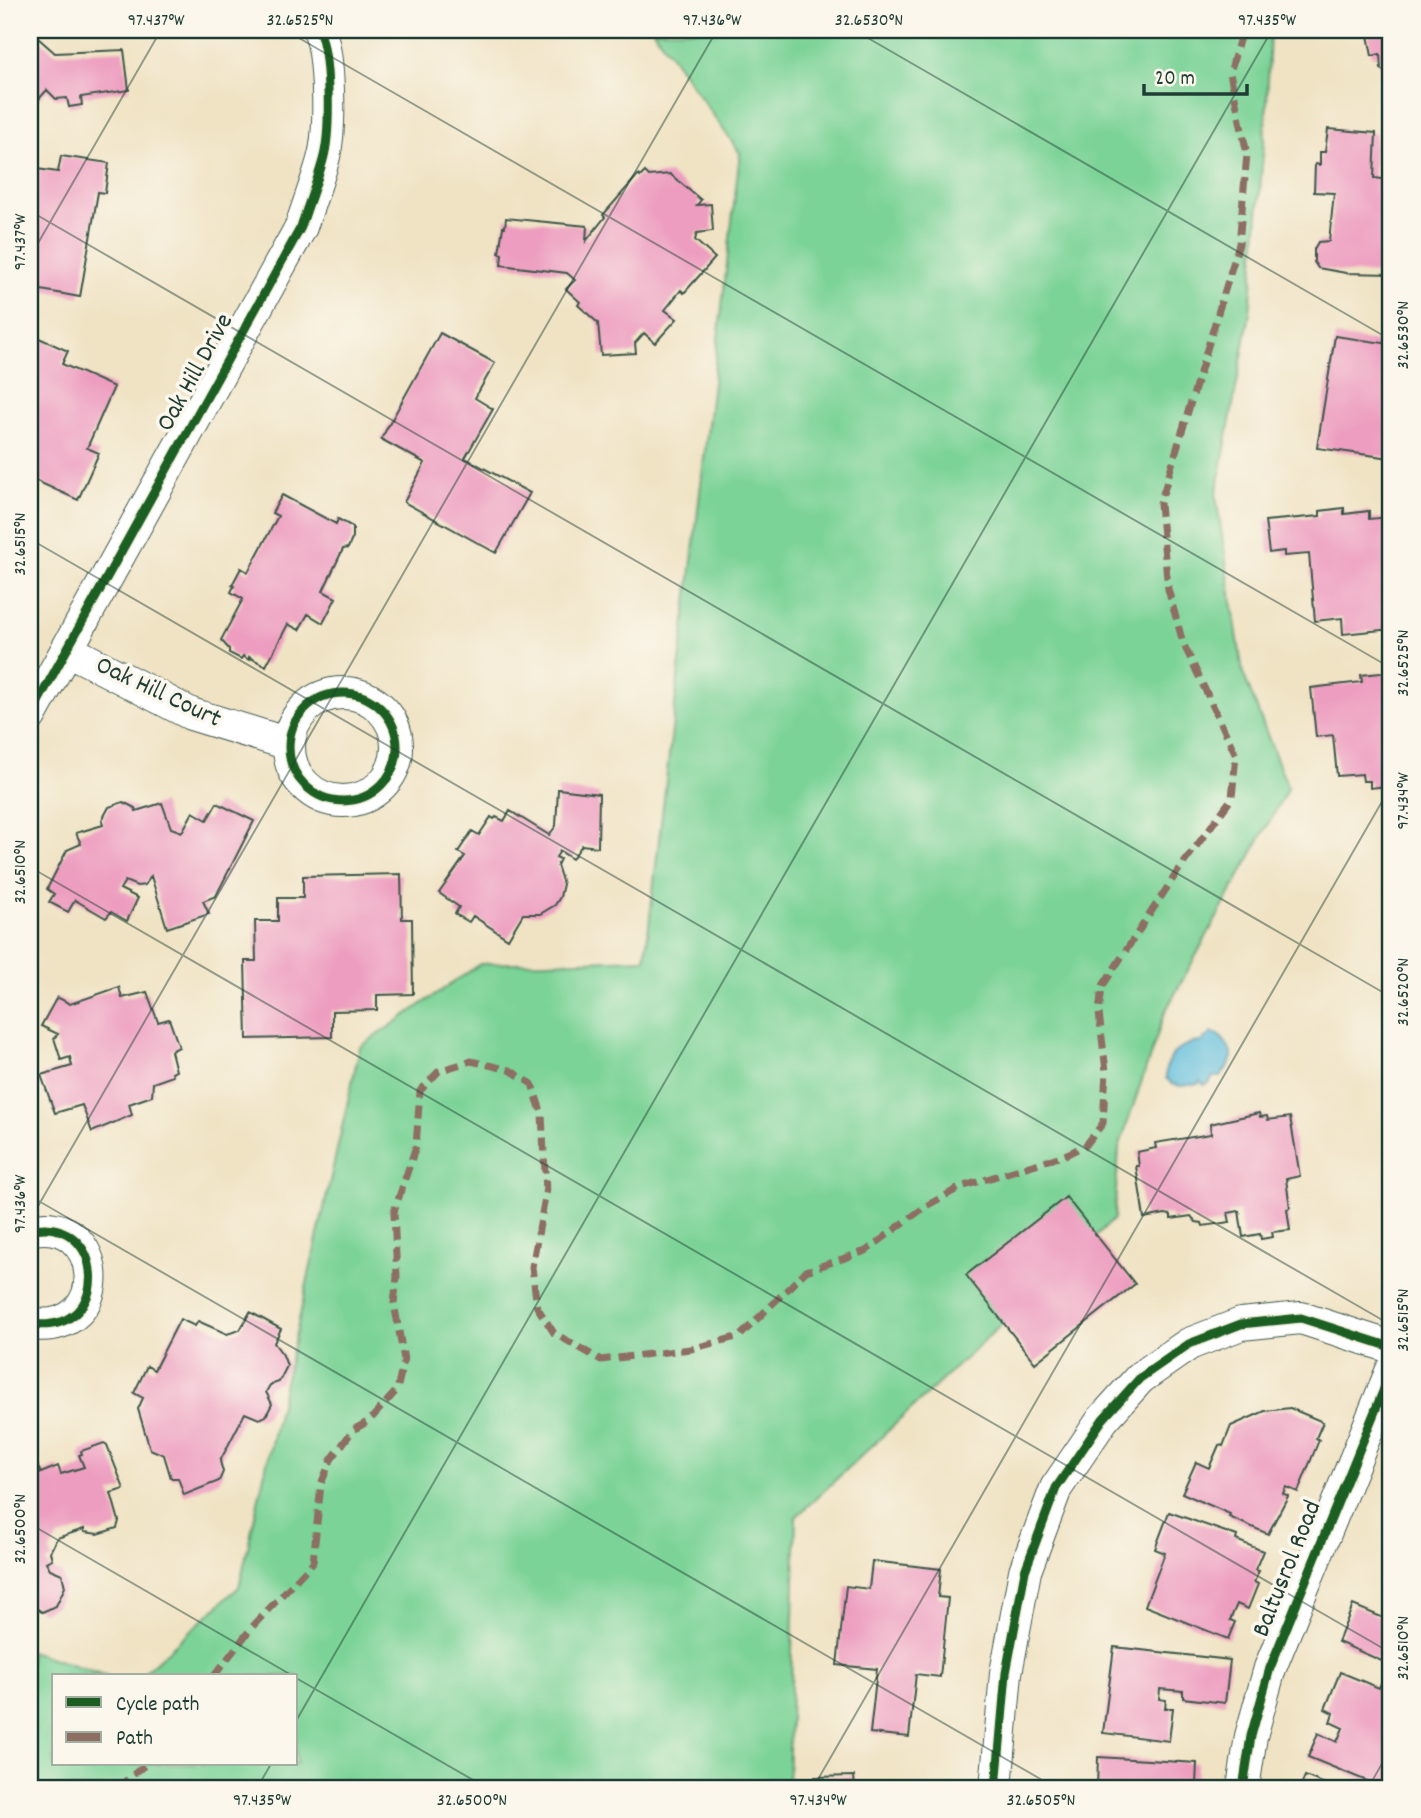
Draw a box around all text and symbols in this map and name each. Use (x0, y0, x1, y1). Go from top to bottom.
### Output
text: 97.437°W (128, 9, 185, 34)
text: 32.6525°N (267, 9, 333, 34)
text: 97.436°W (683, 9, 742, 34)
text: 32.6530°N (835, 9, 903, 34)
text: 97.435°W (1238, 9, 1297, 34)
scale bar (1144, 52, 1248, 96)
text: 20 m (1155, 65, 1195, 95)
text: 97.437°W (9, 213, 34, 270)
text: 32.6530°N (1392, 301, 1417, 369)
street label: Oak Hill Drive (148, 307, 244, 439)
text: 32.6515°N (9, 513, 34, 575)
text: 32.6525°N (1392, 630, 1417, 696)
street label: Oak Hill Court (89, 648, 227, 738)
text: 97.434°W (1392, 772, 1417, 830)
text: 32.6510°N (9, 840, 34, 904)
text: 32.6520°N (1392, 958, 1417, 1026)
text: 97.436°W (9, 1174, 34, 1233)
text: 32.6515°N (1392, 1289, 1417, 1351)
text: 32.6500°N (9, 1494, 34, 1564)
street label: Baltusrol Road (1244, 1495, 1332, 1643)
text: 32.6510°N (1392, 1616, 1417, 1680)
legend (52, 1674, 298, 1766)
text: Cycle path (116, 1691, 199, 1721)
text: Path (116, 1725, 153, 1755)
text: 97.435°W (233, 1789, 292, 1814)
text: 32.6500°N (437, 1789, 507, 1814)
text: 97.434°W (789, 1789, 847, 1814)
text: 32.6505°N (1007, 1789, 1075, 1814)

